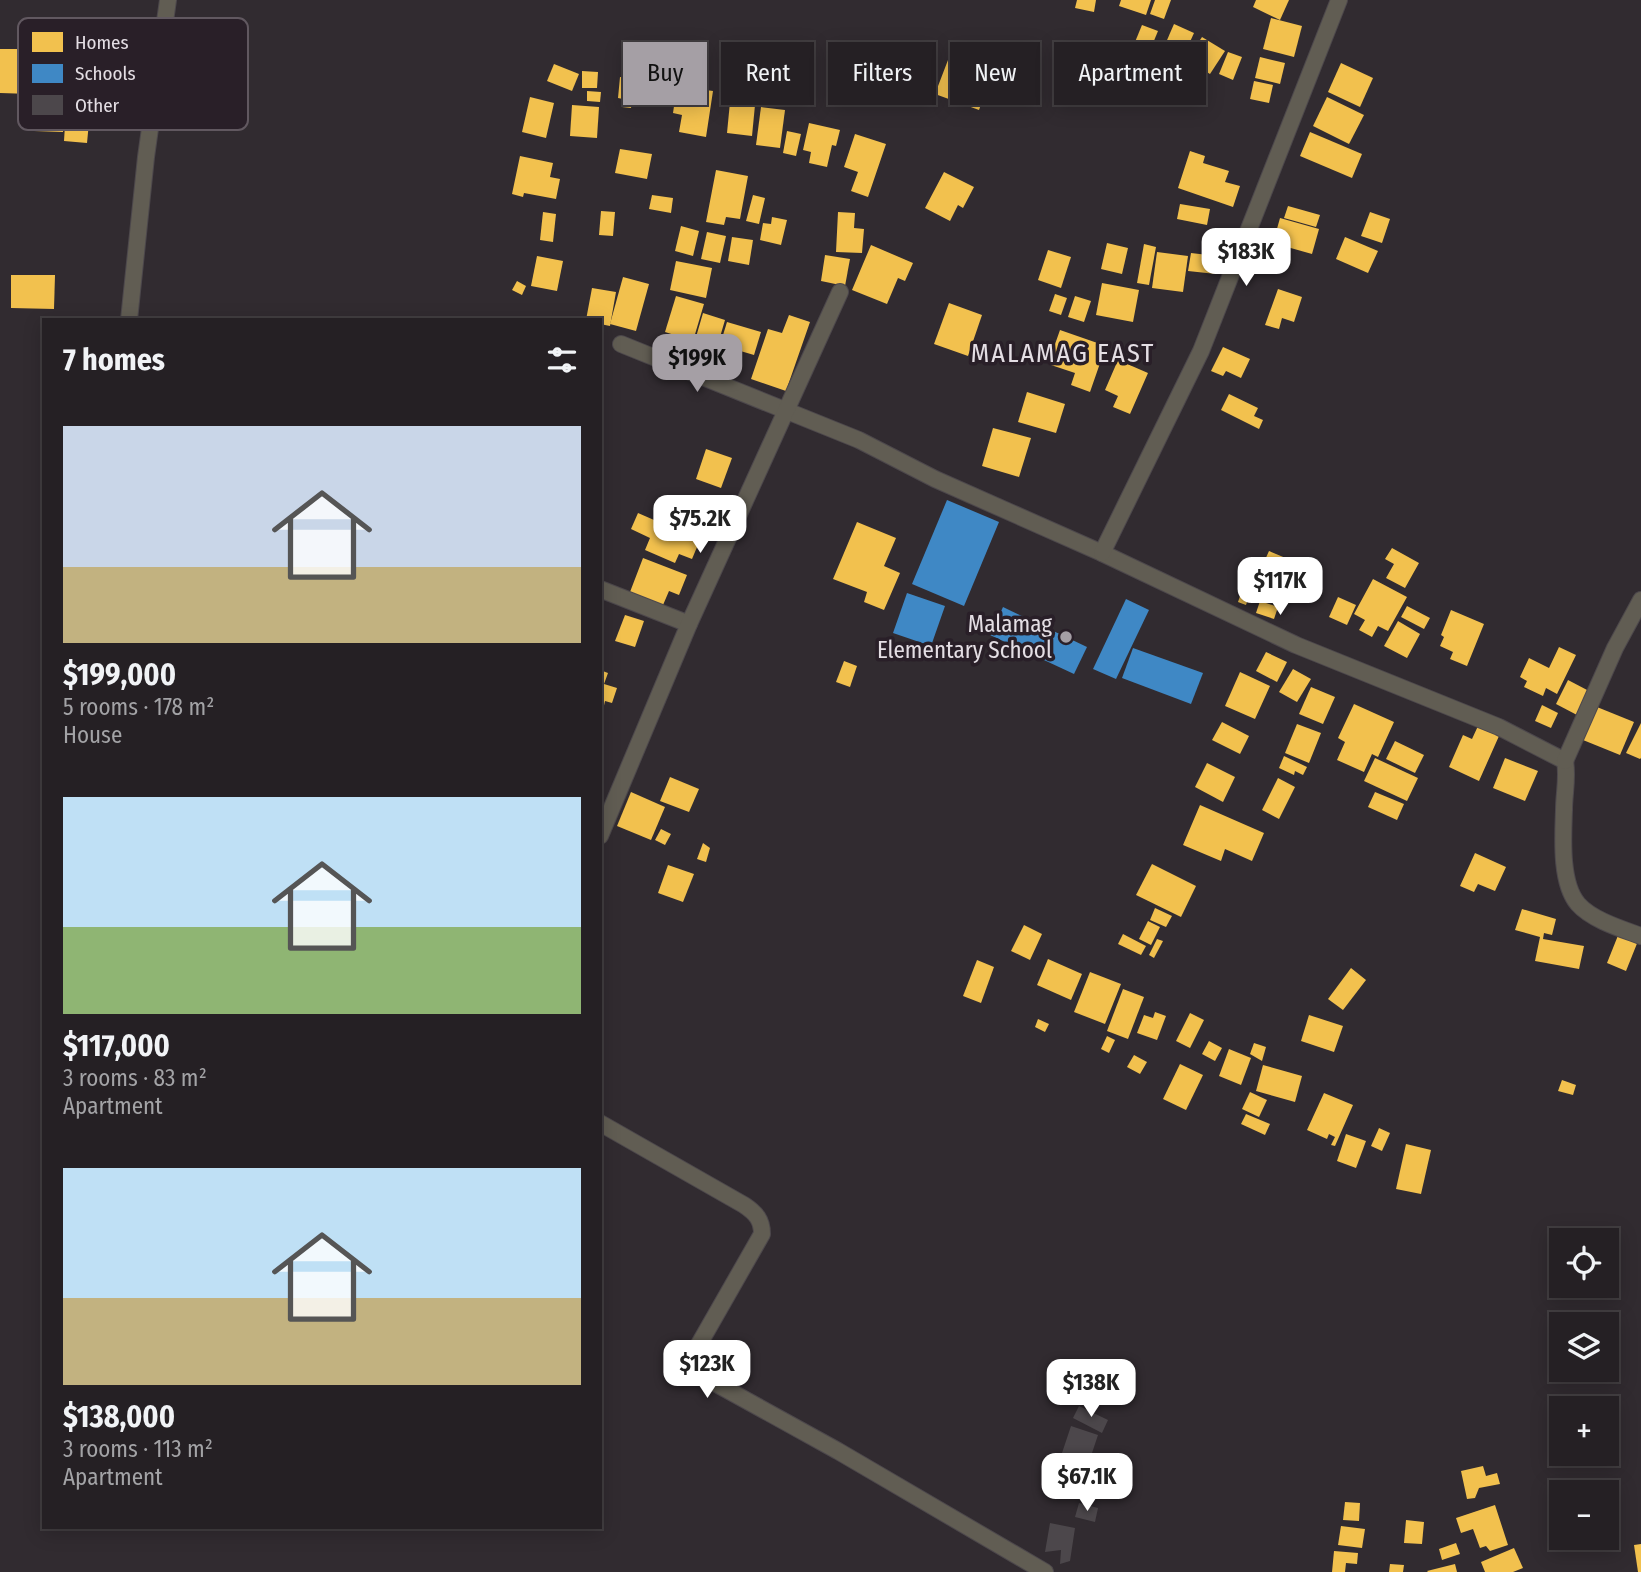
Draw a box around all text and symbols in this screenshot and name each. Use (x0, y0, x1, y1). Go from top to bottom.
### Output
legend (18, 18, 248, 130)
text: Homes (75, 31, 129, 54)
chip: Buy (623, 42, 707, 105)
chip: Rent (721, 42, 814, 105)
chip: Filters (828, 42, 936, 105)
chip: New (950, 42, 1040, 105)
chip: Apartment (1054, 42, 1206, 105)
text: Schools (75, 62, 136, 85)
text: Other (75, 94, 120, 117)
pin: $183K (1197, 229, 1295, 288)
text: $183K (1218, 237, 1274, 265)
pin: $199K (648, 334, 746, 394)
district label: MALAMAG EAST (971, 338, 1155, 369)
icon: filters (543, 341, 581, 379)
text: 7 homes (63, 342, 165, 378)
text: $199K (668, 343, 726, 371)
icon: home (259, 472, 385, 598)
pin: $75.2K (643, 496, 757, 555)
text: $75.2K (669, 504, 731, 532)
pin: $117K (1231, 558, 1329, 617)
text: $117K (1254, 566, 1306, 594)
place label: Malamag Elementary School (877, 610, 1052, 664)
marker: Malamag Elementary School (1058, 629, 1074, 645)
text: $199,000 (63, 657, 176, 693)
text: 5 rooms · 178 m² (63, 693, 214, 721)
text: House (63, 721, 122, 749)
icon: home (259, 843, 385, 969)
text: $117,000 (63, 1028, 170, 1064)
text: 3 rooms · 83 m² (63, 1064, 207, 1092)
text: Apartment (63, 1092, 163, 1120)
icon: home (259, 1214, 385, 1340)
map controls (1549, 1228, 1619, 1550)
button: locate (1549, 1228, 1619, 1298)
button: layers (1549, 1312, 1619, 1382)
pin: $123K (658, 1340, 756, 1400)
text: $123K (679, 1349, 735, 1377)
pin: $138K (1042, 1360, 1140, 1419)
text: $138K (1063, 1368, 1119, 1396)
button: + (1549, 1396, 1619, 1466)
text: $138,000 (63, 1399, 175, 1435)
text: 3 rooms · 113 m² (63, 1435, 213, 1463)
pin: $67.1K (1030, 1454, 1144, 1513)
text: $67.1K (1058, 1462, 1116, 1490)
text: Apartment (63, 1463, 163, 1491)
button: − (1549, 1480, 1619, 1550)

